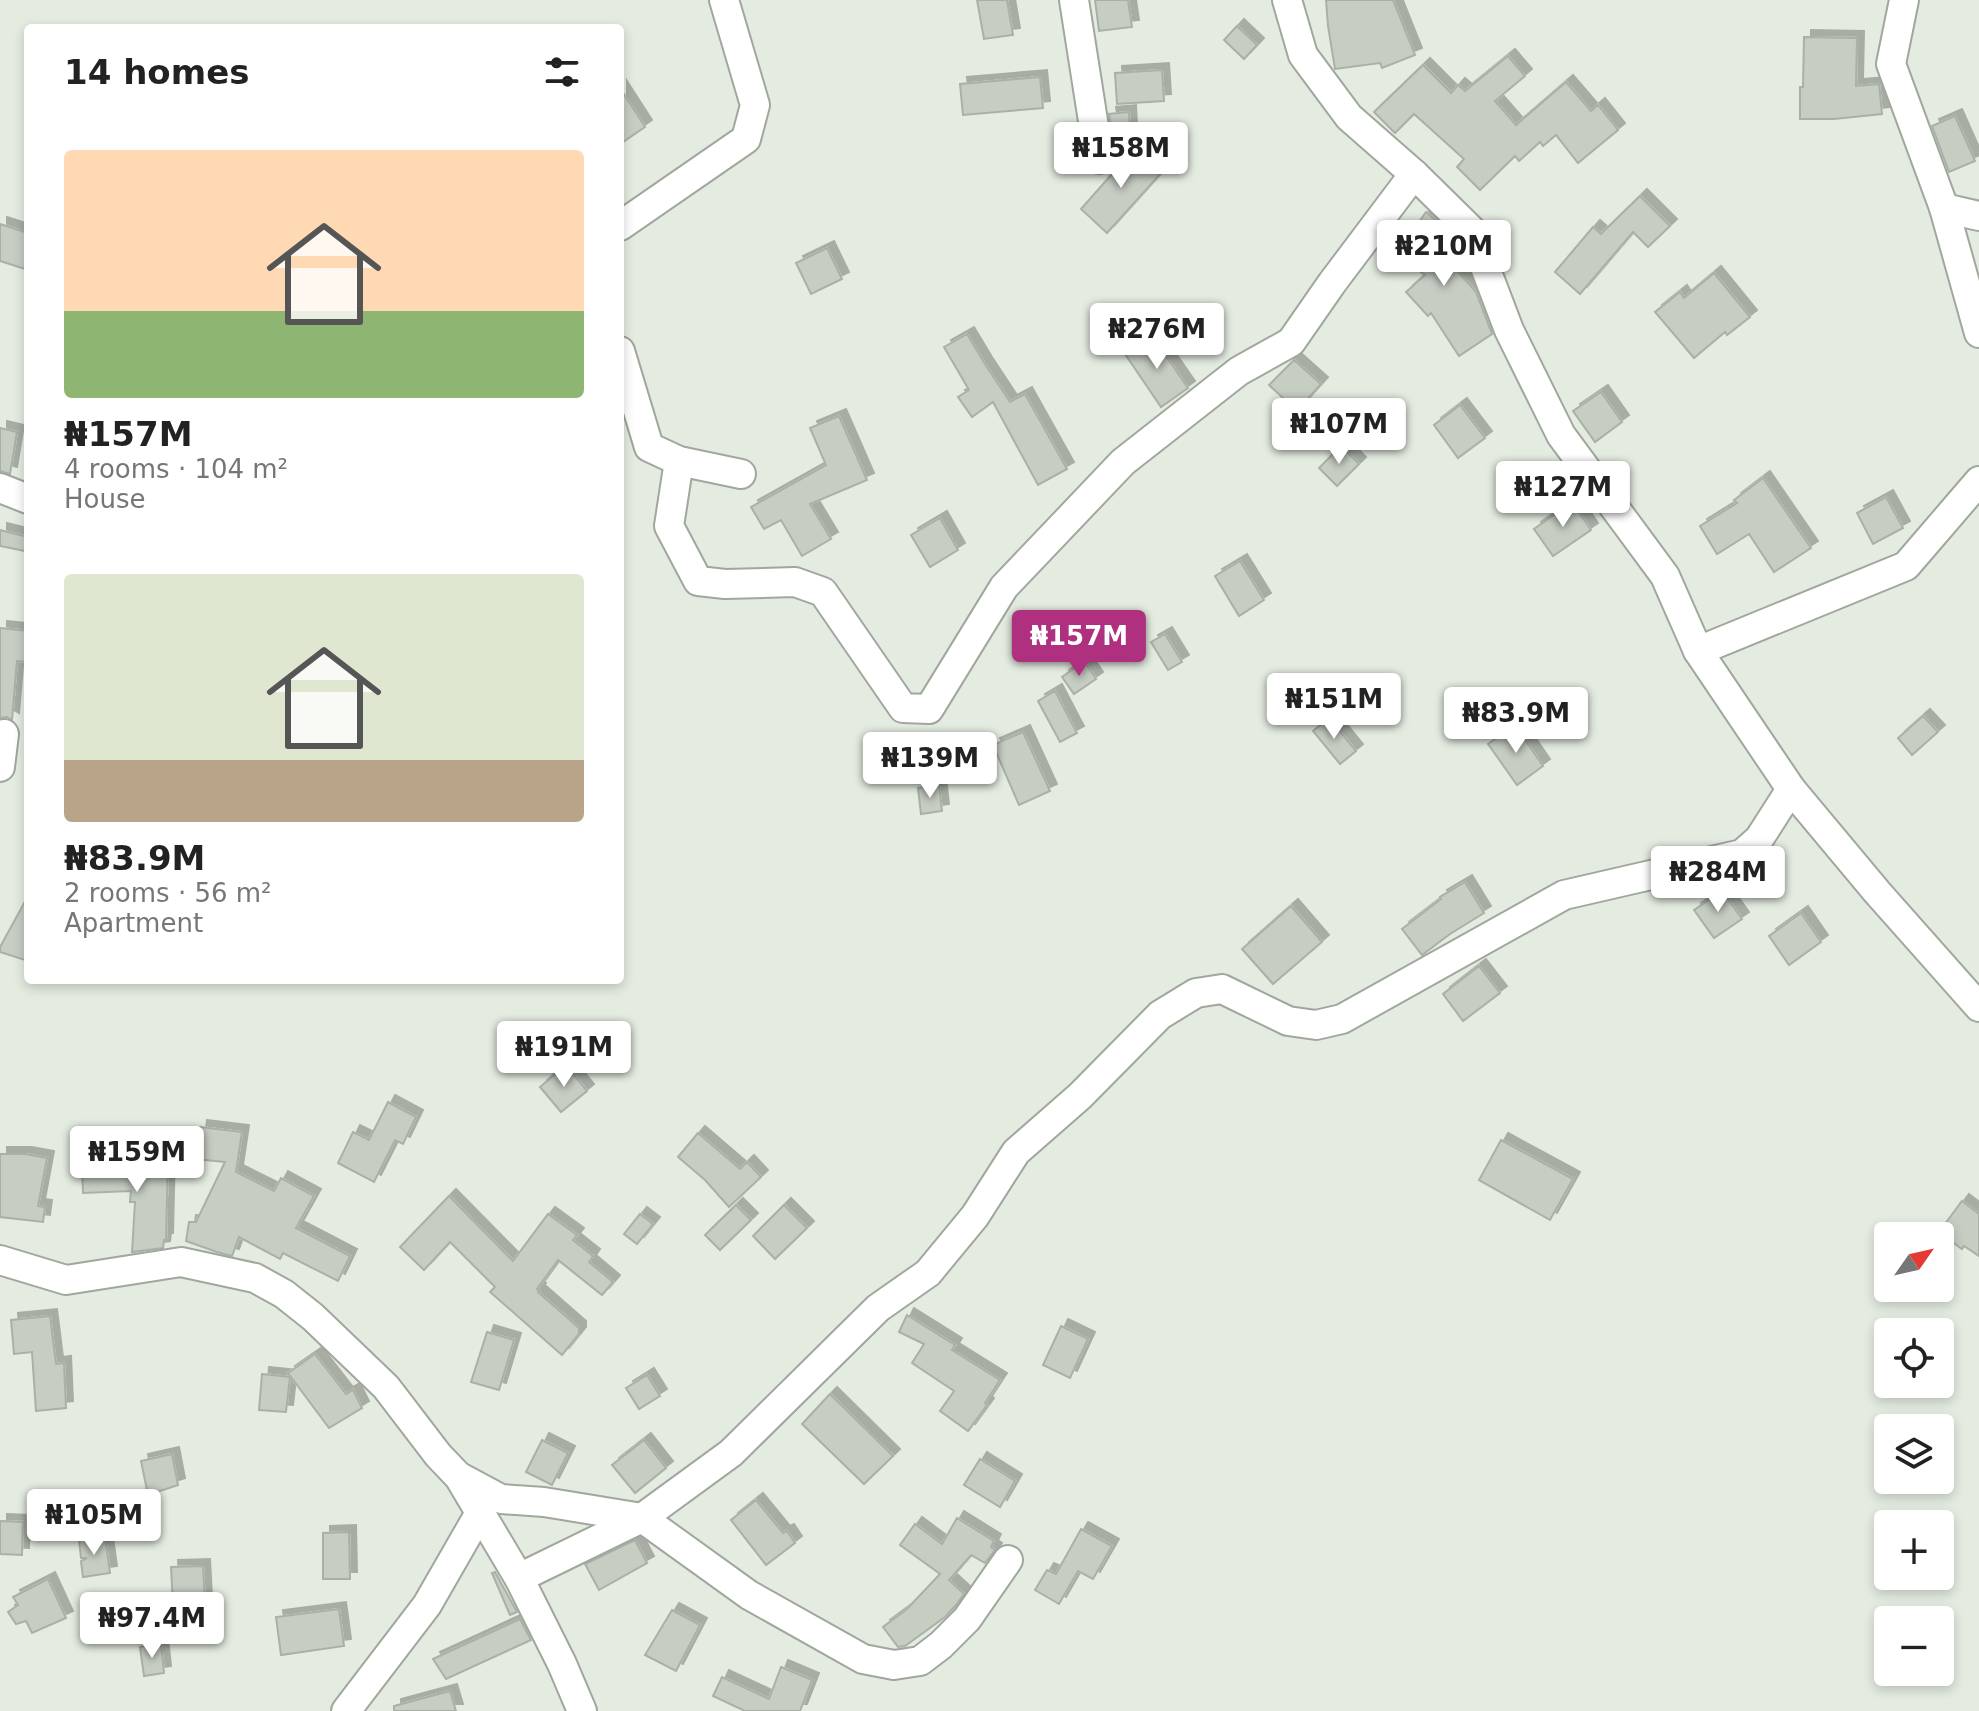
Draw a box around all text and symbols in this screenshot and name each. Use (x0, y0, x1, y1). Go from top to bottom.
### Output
icon: filters (540, 50, 584, 94)
text: 14 homes (64, 52, 249, 92)
pin: ₦158M (1065, 122, 1177, 190)
text: ₦158M (1072, 133, 1170, 163)
icon: home (252, 202, 396, 346)
pin: ₦210M (1388, 220, 1500, 288)
text: ₦210M (1395, 231, 1493, 261)
pin: ₦276M (1101, 303, 1213, 371)
text: ₦276M (1108, 314, 1206, 344)
pin: ₦107M (1283, 398, 1395, 466)
text: ₦107M (1290, 409, 1388, 439)
text: ₦157M (64, 414, 192, 454)
text: 4 rooms · 104 m² (64, 454, 288, 484)
pin: ₦127M (1507, 461, 1619, 529)
text: ₦127M (1514, 472, 1612, 502)
text: House (64, 484, 145, 514)
pin: ₦157M (1023, 610, 1135, 678)
text: ₦157M (1030, 621, 1128, 651)
icon: home (252, 626, 396, 770)
pin: ₦151M (1278, 673, 1390, 741)
text: ₦151M (1285, 684, 1383, 714)
pin: ₦83.9M (1451, 687, 1581, 755)
text: ₦83.9M (1462, 698, 1570, 728)
pin: ₦139M (874, 732, 986, 800)
text: ₦139M (881, 743, 979, 773)
text: ₦83.9M (64, 838, 205, 878)
pin: ₦284M (1662, 846, 1774, 914)
text: ₦284M (1669, 857, 1767, 887)
text: 2 rooms · 56 m² (64, 878, 272, 908)
text: Apartment (64, 908, 203, 938)
pin: ₦191M (508, 1021, 620, 1089)
text: ₦191M (515, 1032, 613, 1062)
pin: ₦159M (81, 1126, 193, 1194)
text: ₦159M (88, 1137, 186, 1167)
north arrow (1874, 1222, 1954, 1302)
map controls (1874, 1222, 1954, 1686)
button: locate (1874, 1318, 1954, 1398)
button: layers (1874, 1414, 1954, 1494)
pin: ₦105M (38, 1489, 150, 1557)
text: ₦105M (45, 1500, 143, 1530)
button: + (1874, 1510, 1954, 1590)
pin: ₦97.4M (87, 1592, 217, 1660)
text: ₦97.4M (98, 1603, 206, 1633)
button: − (1874, 1606, 1954, 1686)

